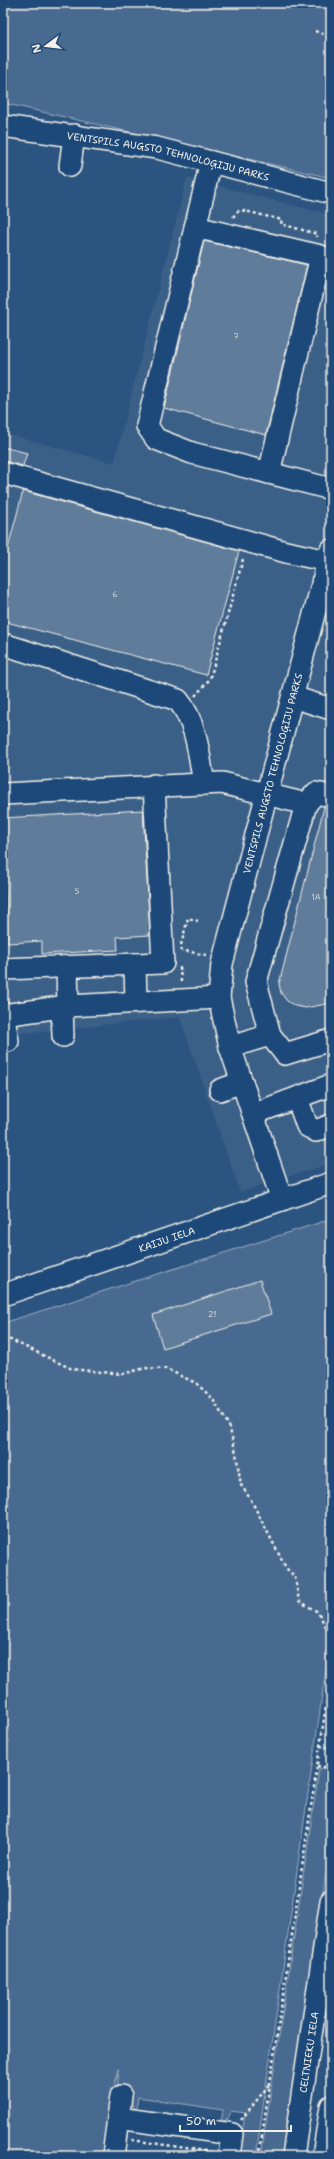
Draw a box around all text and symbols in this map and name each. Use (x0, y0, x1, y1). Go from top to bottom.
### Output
north arrow (26, 26, 66, 66)
text: N (28, 42, 45, 55)
street label: VENTSPILS AUGSTO TEHNOLOĢIJU PARKS (66, 129, 271, 183)
house number: 7 (233, 331, 239, 342)
house number: 6 (112, 589, 118, 600)
street label: VENTSPILS AUGSTO TEHNOLOĢIJU PARKS (240, 671, 305, 875)
house number: 5 (75, 886, 80, 897)
house number: 1A (312, 892, 321, 903)
street label: KAIJU IELA (137, 1223, 197, 1255)
house number: 21 (208, 1309, 216, 1320)
street label: CELTNIEKU IELA (296, 2011, 321, 2094)
scale bar (180, 2107, 291, 2133)
text: 50 m (186, 2113, 216, 2129)

